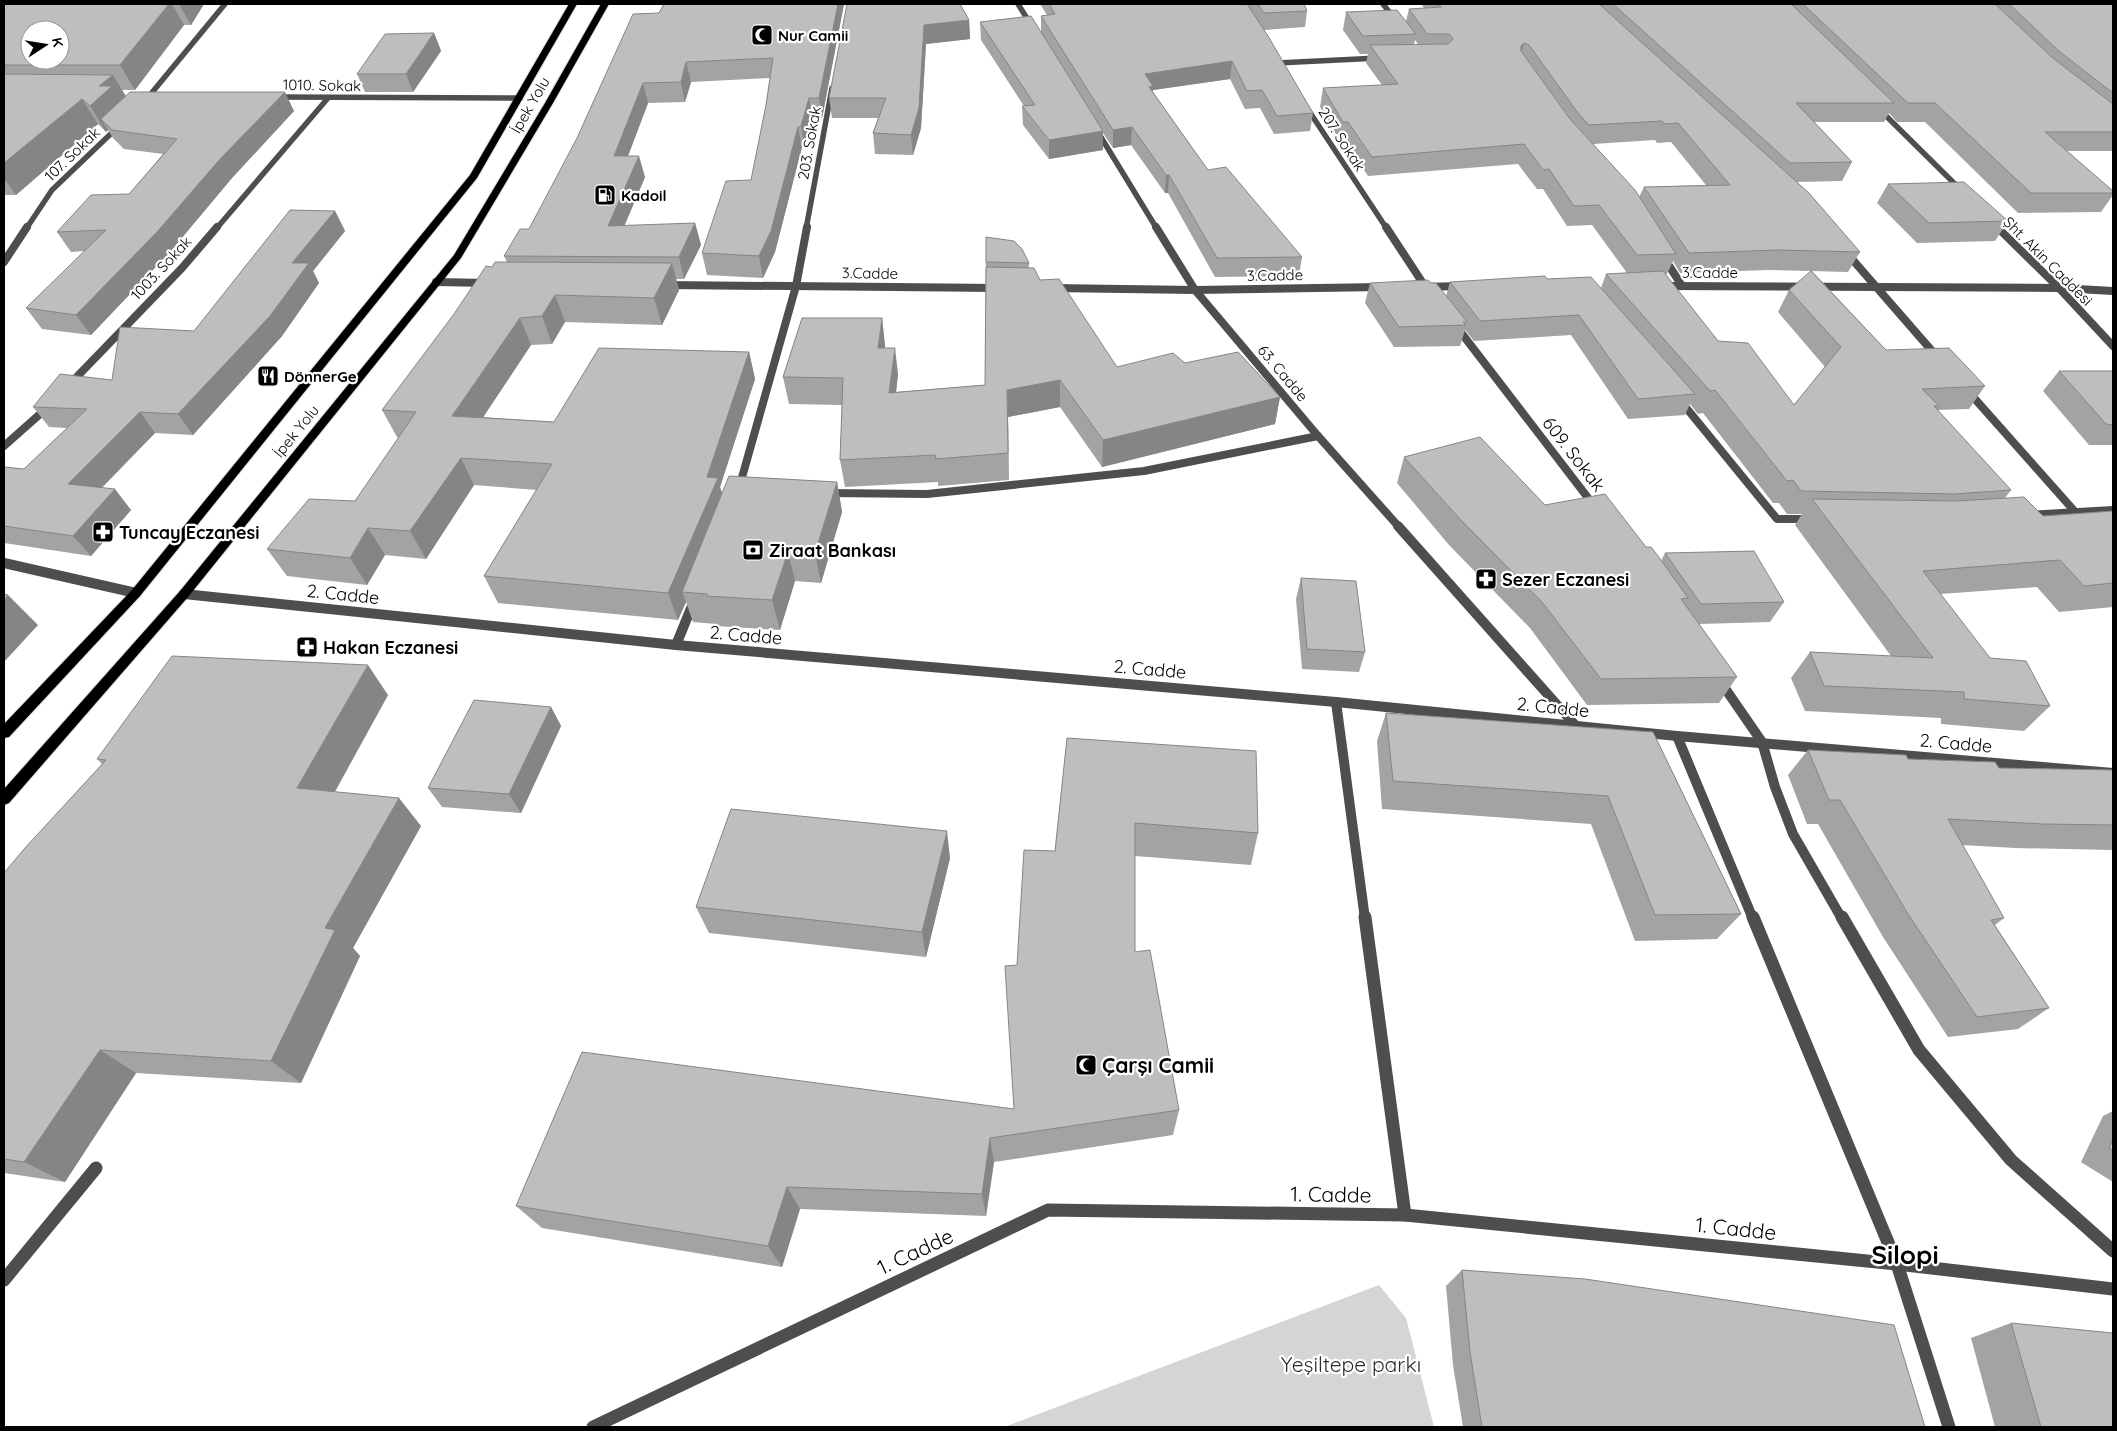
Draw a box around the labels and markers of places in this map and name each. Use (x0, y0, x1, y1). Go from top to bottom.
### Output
mosque icon: Nur Camii (750, 23, 774, 47)
place label: Nur Camii (778, 26, 848, 45)
fuel station icon: Kadoil (593, 183, 617, 207)
place label: Kadoil (621, 186, 667, 205)
restaurant icon: DönnerGe (256, 364, 280, 388)
place label: DönnerGe (284, 367, 357, 386)
pharmacy icon: Tuncay Eczanesi (91, 520, 115, 544)
place label: Tuncay Eczanesi (119, 521, 260, 544)
bank icon: Ziraat Bankası (741, 538, 765, 562)
place label: Ziraat Bankası (769, 539, 896, 562)
pharmacy icon: Sezer Eczanesi (1474, 567, 1498, 591)
place label: Sezer Eczanesi (1502, 568, 1629, 591)
pharmacy icon: Hakan Eczanesi (295, 635, 319, 659)
place label: Hakan Eczanesi (323, 636, 458, 659)
place label: Çarşı Camii (1102, 1052, 1214, 1078)
mosque icon: Çarşı Camii (1074, 1053, 1098, 1077)

